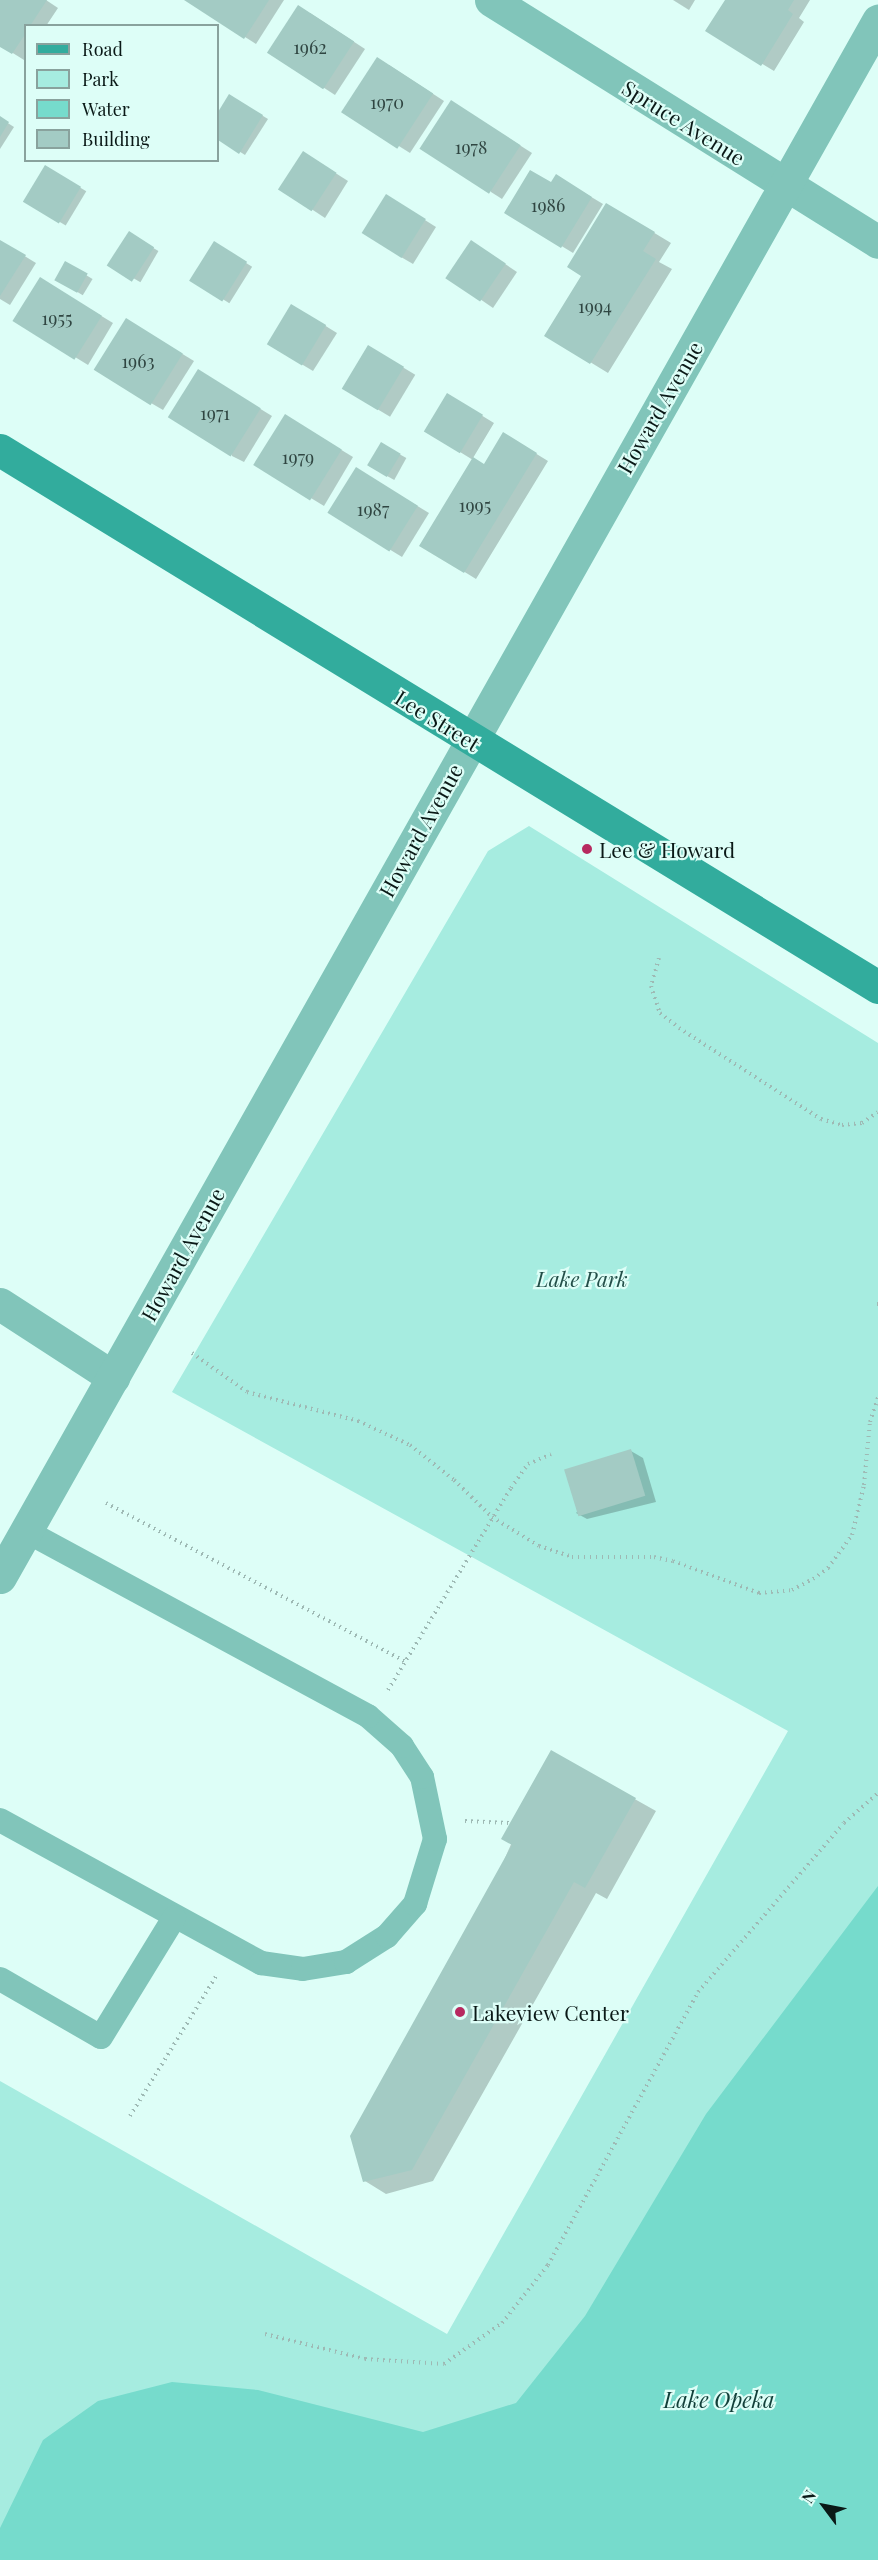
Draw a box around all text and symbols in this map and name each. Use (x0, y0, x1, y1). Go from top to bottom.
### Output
legend (24, 24, 219, 162)
house number: 1962 (293, 36, 327, 58)
text: Road (82, 37, 123, 61)
text: Park (82, 67, 119, 91)
street label: Spruce Avenue (618, 74, 750, 170)
house number: 1970 (370, 91, 404, 113)
text: Water (82, 97, 130, 121)
text: Building (82, 127, 150, 151)
house number: 1978 (455, 136, 487, 158)
house number: 1986 (531, 194, 565, 216)
house number: 1994 (578, 295, 612, 317)
house number: 1955 (42, 307, 72, 329)
street label: Howard Avenue (611, 336, 707, 478)
house number: 1963 (121, 350, 155, 372)
house number: 1971 (200, 402, 230, 424)
house number: 1979 (282, 446, 314, 468)
house number: 1995 (459, 494, 491, 516)
house number: 1987 (357, 498, 389, 520)
street label: Lee Street (391, 684, 485, 756)
street label: Howard Avenue (373, 759, 467, 901)
place label: Lee & Howard (599, 836, 735, 862)
marker: Lee & Howard (580, 842, 594, 856)
street label: Howard Avenue (135, 1183, 229, 1325)
park label: Lake Park (536, 1265, 628, 1291)
place label: Lakeview Center (472, 1999, 630, 2025)
marker: Lakeview Center (453, 2005, 467, 2019)
water label: Lake Opeka (663, 2387, 775, 2413)
north arrow (794, 2476, 854, 2536)
text: N (796, 2486, 820, 2507)

